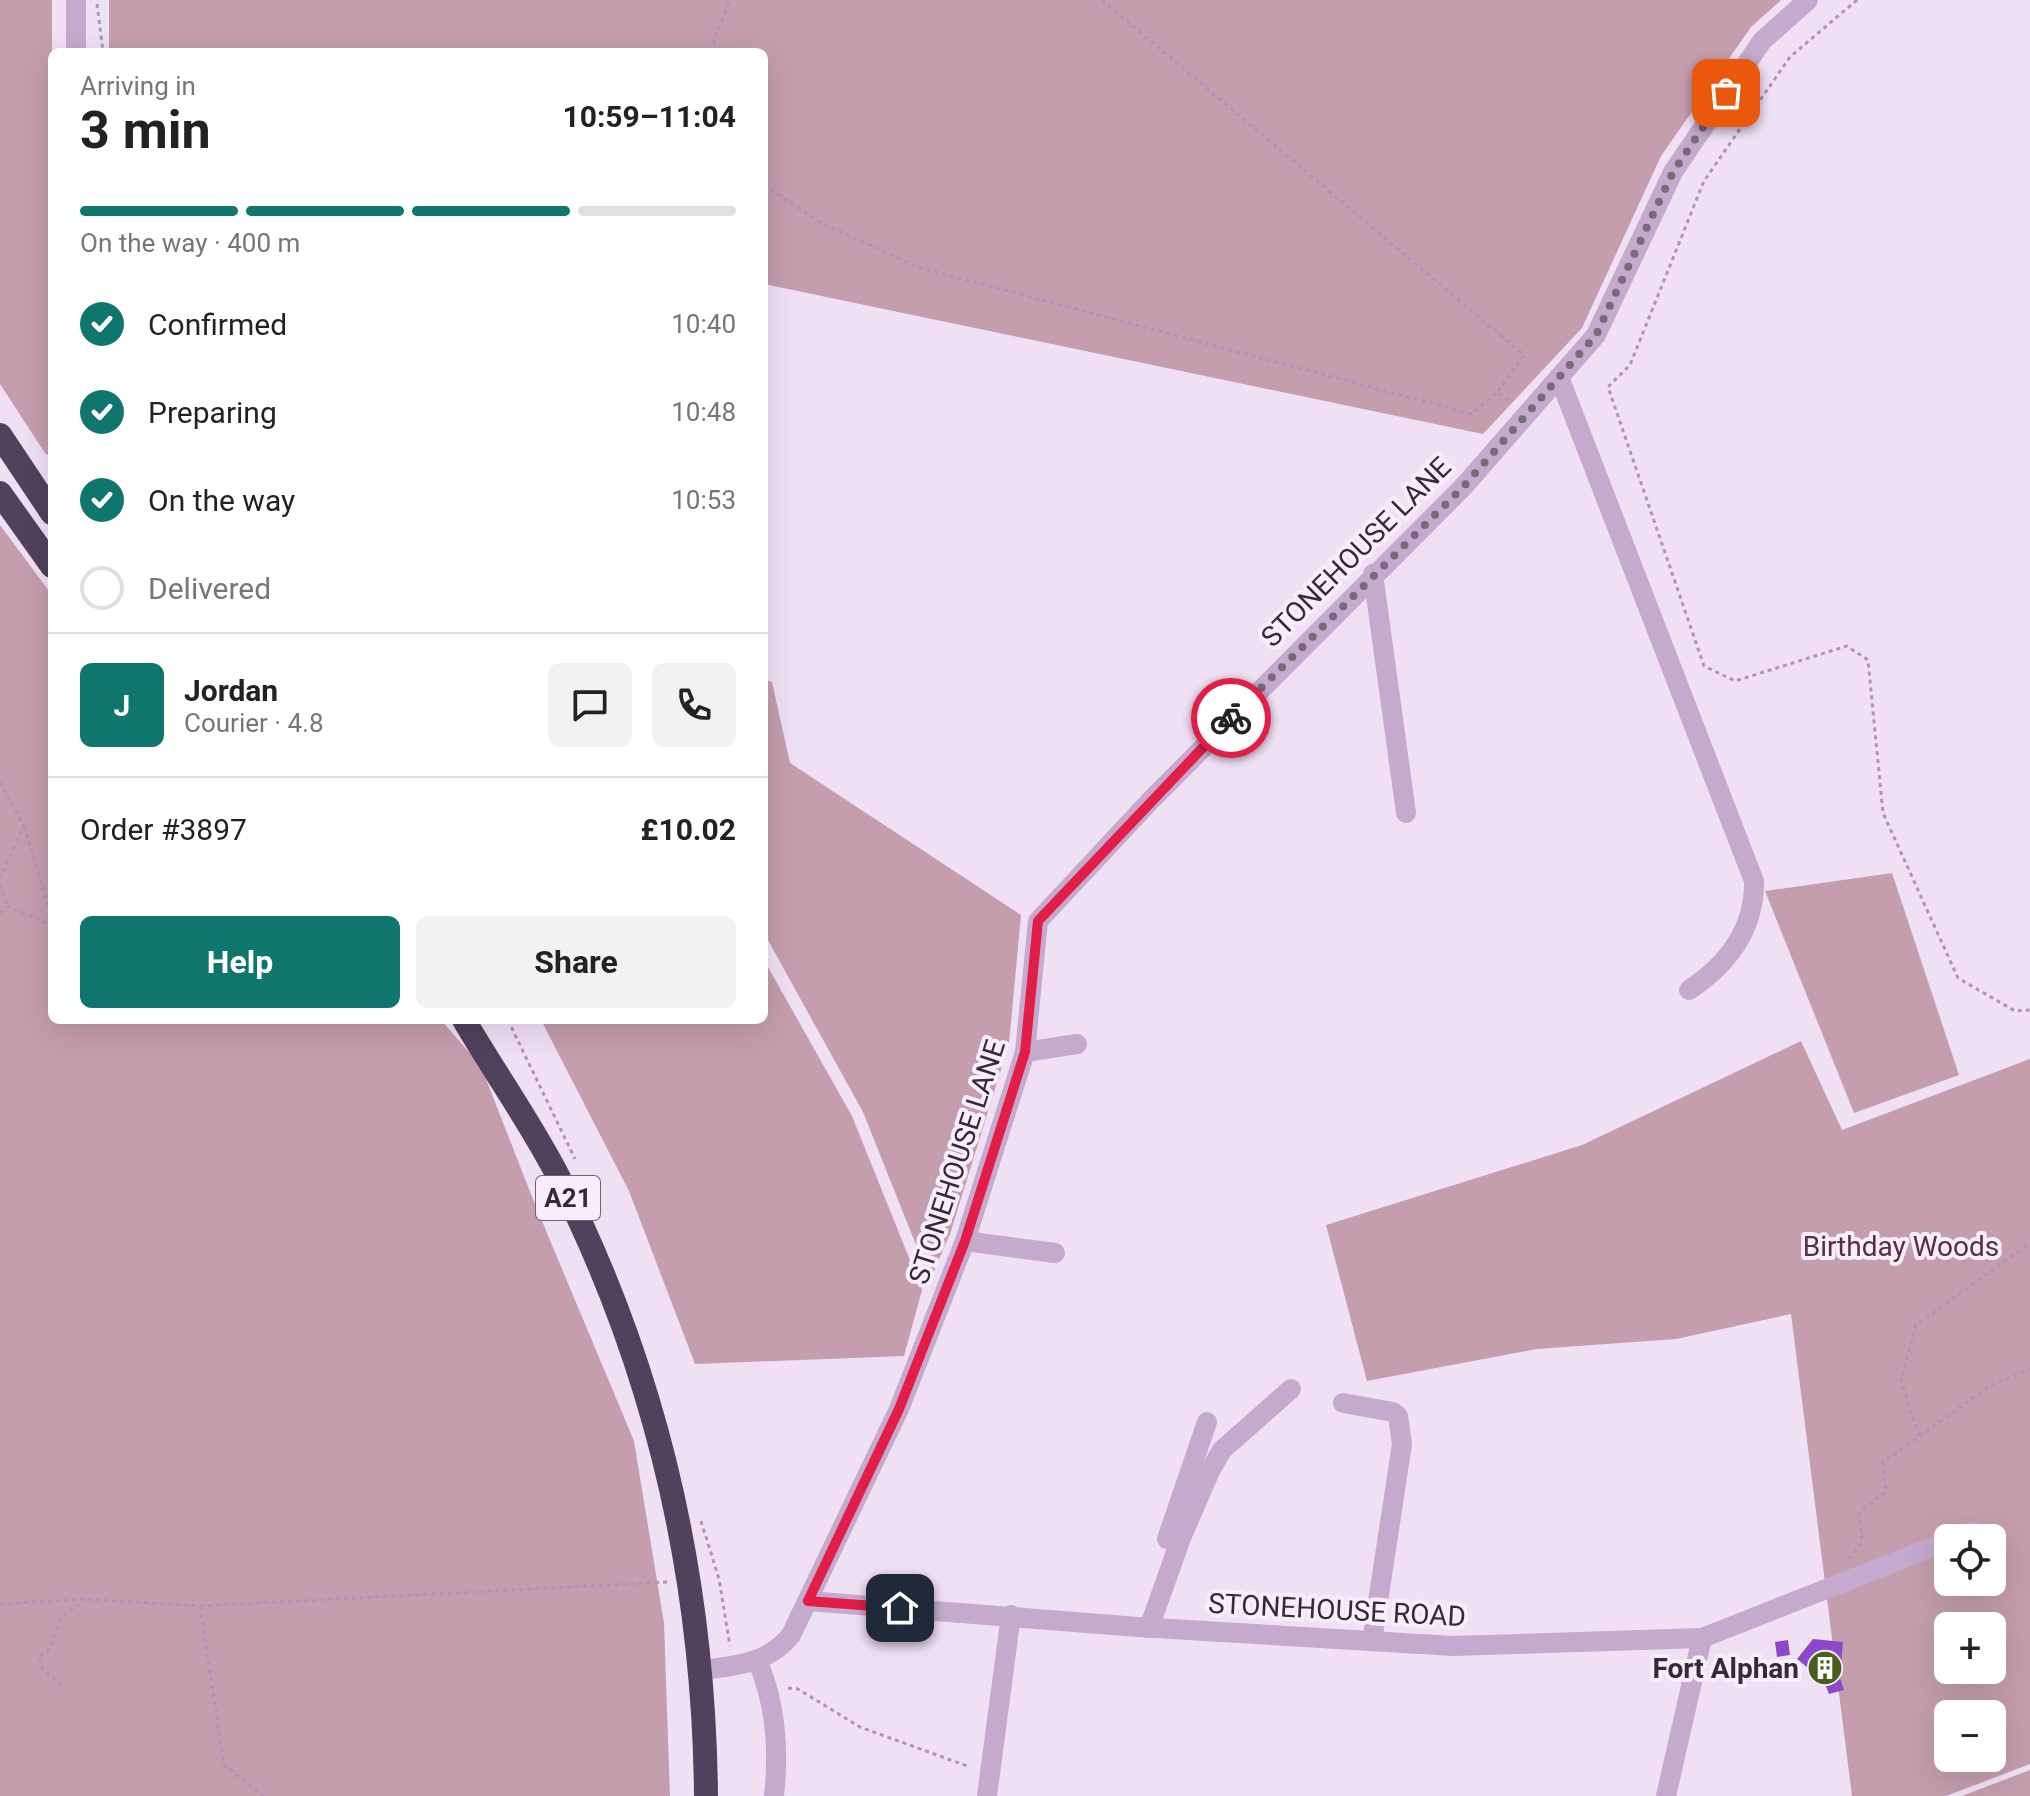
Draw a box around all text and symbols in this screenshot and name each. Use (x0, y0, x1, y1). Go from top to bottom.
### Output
pin (1692, 59, 1760, 127)
text: Arriving in (80, 71, 196, 101)
icon: bag (1704, 71, 1748, 115)
text: 10:59–11:04 (562, 99, 736, 134)
text: 3 min (80, 100, 211, 161)
text: On the way · 400 m (80, 228, 300, 258)
icon: check (80, 302, 124, 346)
text: Confirmed (148, 307, 287, 342)
text: 10:40 (671, 309, 736, 339)
icon: check (80, 390, 124, 434)
text: Preparing (148, 395, 277, 430)
text: 10:48 (671, 397, 736, 427)
street label: STONEHOUSE LANE (1254, 450, 1458, 654)
icon: check (80, 478, 124, 522)
text: On the way (148, 483, 295, 518)
text: 10:53 (671, 485, 736, 515)
text: Delivered (148, 571, 271, 606)
button: chat (548, 663, 632, 747)
button: phone (652, 663, 736, 747)
text: Jordan (184, 673, 278, 708)
courier (1191, 678, 1271, 758)
text: J (114, 688, 130, 723)
icon: bike (1209, 696, 1253, 740)
text: Courier · 4.8 (184, 708, 324, 738)
text: Order #3897 (80, 812, 247, 847)
text: £10.02 (641, 812, 736, 847)
button: Help (80, 916, 400, 1008)
button: Share (416, 916, 736, 1008)
street label: STONEHOUSE LANE (902, 1036, 1012, 1288)
road number: A21 (536, 1176, 600, 1220)
park label: Birthday Woods (1803, 1230, 1999, 1263)
map controls (1934, 1524, 2006, 1772)
button: locate (1934, 1524, 2006, 1596)
pin (866, 1574, 934, 1642)
icon: home (878, 1586, 922, 1630)
street label: STONEHOUSE ROAD (1207, 1587, 1467, 1633)
button: + (1934, 1612, 2006, 1684)
building icon: Fort Alphan (1806, 1649, 1844, 1687)
place label: Fort Alphan (1652, 1652, 1799, 1685)
button: − (1934, 1700, 2006, 1772)

